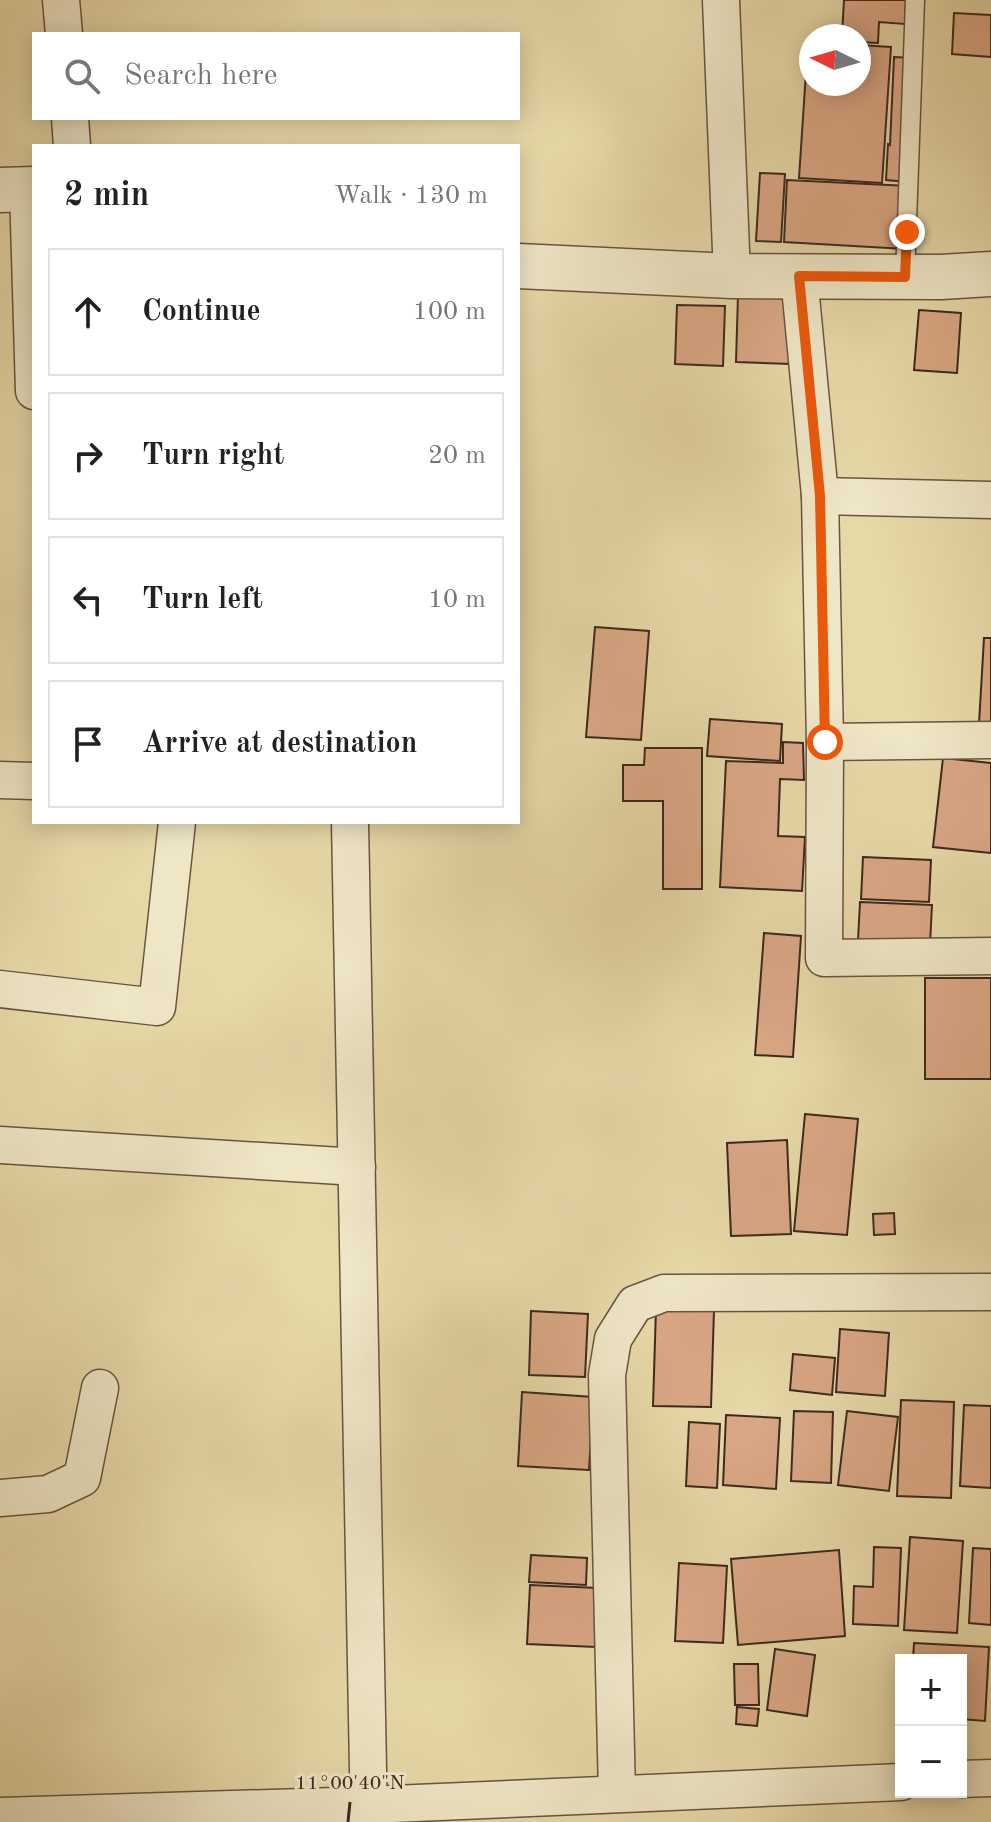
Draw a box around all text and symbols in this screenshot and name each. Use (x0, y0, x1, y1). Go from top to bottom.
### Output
north arrow (799, 24, 871, 96)
search box (32, 32, 520, 120)
icon: search (60, 54, 104, 98)
text: Search here (124, 61, 278, 91)
text: 2 min (64, 179, 149, 213)
text: Walk · 130 m (334, 183, 488, 209)
route end (889, 214, 925, 250)
icon: ahead (66, 290, 110, 334)
text: Continue (142, 297, 261, 327)
text: 100 m (413, 299, 486, 325)
icon: right (66, 434, 110, 478)
text: Turn right (142, 441, 284, 471)
text: 20 m (428, 443, 486, 469)
icon: left (66, 578, 110, 622)
text: Turn left (142, 585, 263, 615)
text: 10 m (428, 587, 486, 613)
icon: arrive (66, 722, 110, 766)
route start (807, 724, 843, 760)
text: Arrive at destination (142, 729, 417, 759)
map controls (895, 1654, 967, 1798)
button: + (895, 1654, 967, 1726)
button: − (895, 1726, 967, 1798)
text: 11°00'40"N (295, 1774, 405, 1794)

